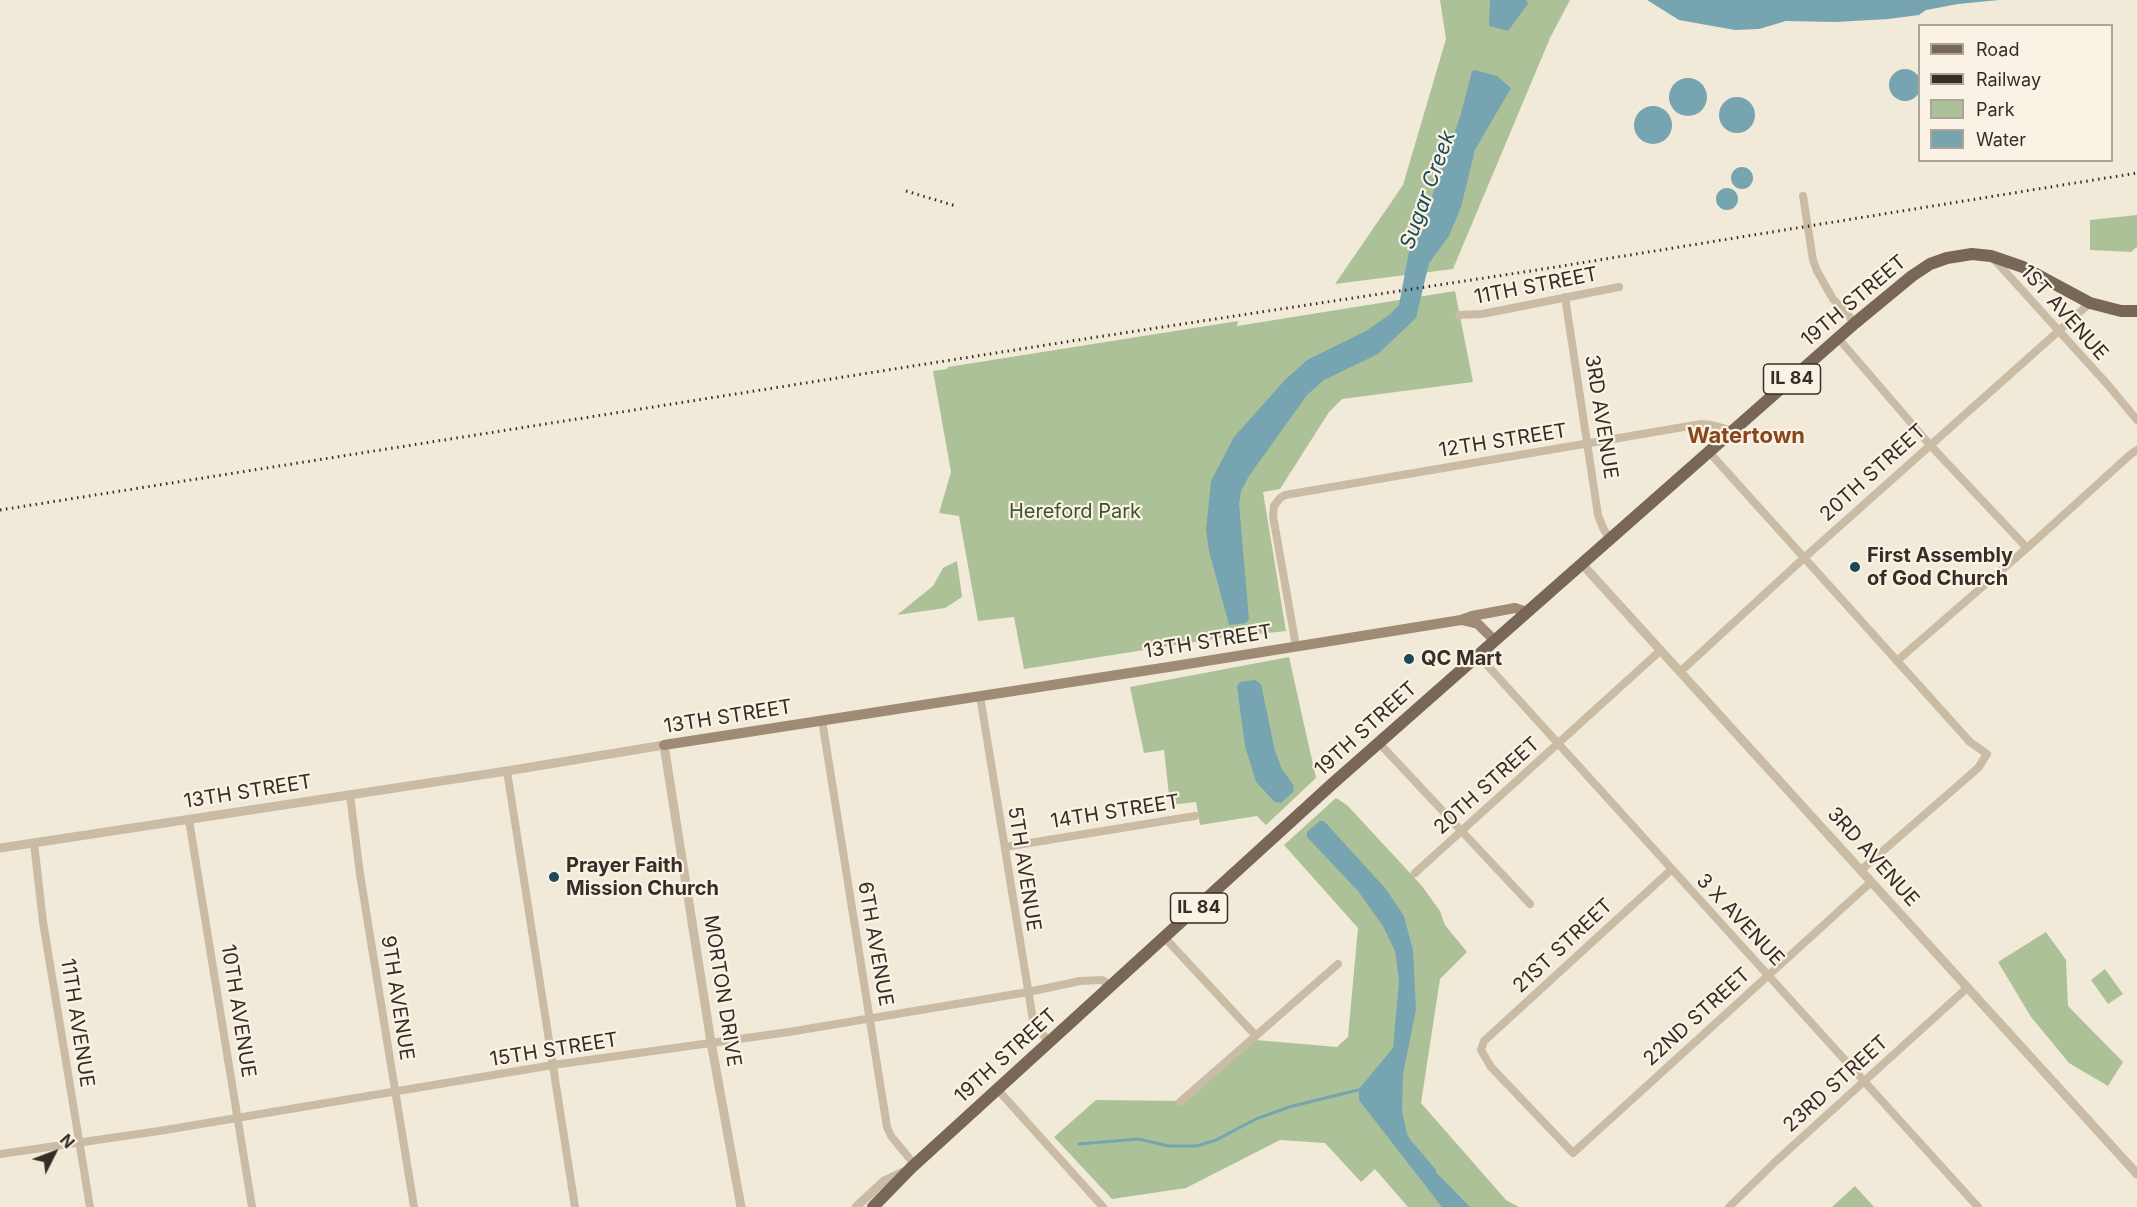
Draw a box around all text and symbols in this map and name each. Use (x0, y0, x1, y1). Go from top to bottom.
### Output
legend (1918, 24, 2113, 162)
text: Road (1976, 39, 2019, 60)
text: Railway (1976, 69, 2041, 90)
text: Park (1976, 99, 2015, 120)
water label: Sugar Creek (1395, 127, 1461, 253)
text: Water (1976, 129, 2026, 150)
street label: 19TH STREET (1797, 250, 1911, 352)
street label: 1ST AVENUE (2015, 260, 2113, 366)
street label: 11TH STREET (1472, 262, 1600, 310)
street label: 3RD AVENUE (1579, 353, 1623, 481)
road number: IL 84 (1764, 364, 1820, 394)
street label: 12TH STREET (1437, 419, 1569, 463)
street label: 20TH STREET (1815, 419, 1931, 527)
district label: Watertown (1687, 423, 1805, 449)
park label: Hereford Park (1009, 500, 1141, 524)
place label: First Assembly of God Church (1867, 544, 2013, 591)
marker: First Assembly of God Church (1848, 560, 1862, 574)
street label: 13TH STREET (1142, 620, 1274, 664)
place label: QC Mart (1421, 647, 1502, 671)
marker: QC Mart (1402, 652, 1416, 666)
street label: 19TH STREET (1310, 677, 1422, 781)
street label: 13TH STREET (662, 695, 794, 739)
street label: 20TH STREET (1429, 732, 1545, 840)
street label: 13TH STREET (182, 770, 314, 814)
street label: 14TH STREET (1049, 790, 1181, 834)
street label: 3RD AVENUE (1822, 802, 1924, 912)
street label: 5TH AVENUE (1002, 805, 1046, 933)
place label: Prayer Faith Mission Church (566, 854, 719, 901)
street label: 3 X AVENUE (1691, 869, 1789, 971)
marker: Prayer Faith Mission Church (547, 870, 561, 884)
street label: 6TH AVENUE (852, 880, 898, 1008)
road number: IL 84 (1170, 893, 1228, 923)
street label: 21ST STREET (1508, 894, 1618, 998)
street label: MORTON DRIVE (698, 914, 746, 1068)
street label: 9TH AVENUE (375, 934, 419, 1062)
street label: 10TH AVENUE (216, 943, 260, 1079)
street label: 11TH AVENUE (55, 957, 99, 1089)
street label: 22ND STREET (1639, 963, 1755, 1071)
street label: 19TH STREET (950, 1004, 1062, 1108)
street label: 15TH STREET (488, 1028, 620, 1072)
street label: 23RD STREET (1779, 1031, 1893, 1137)
north arrow (24, 1123, 84, 1183)
text: N (56, 1130, 79, 1152)

